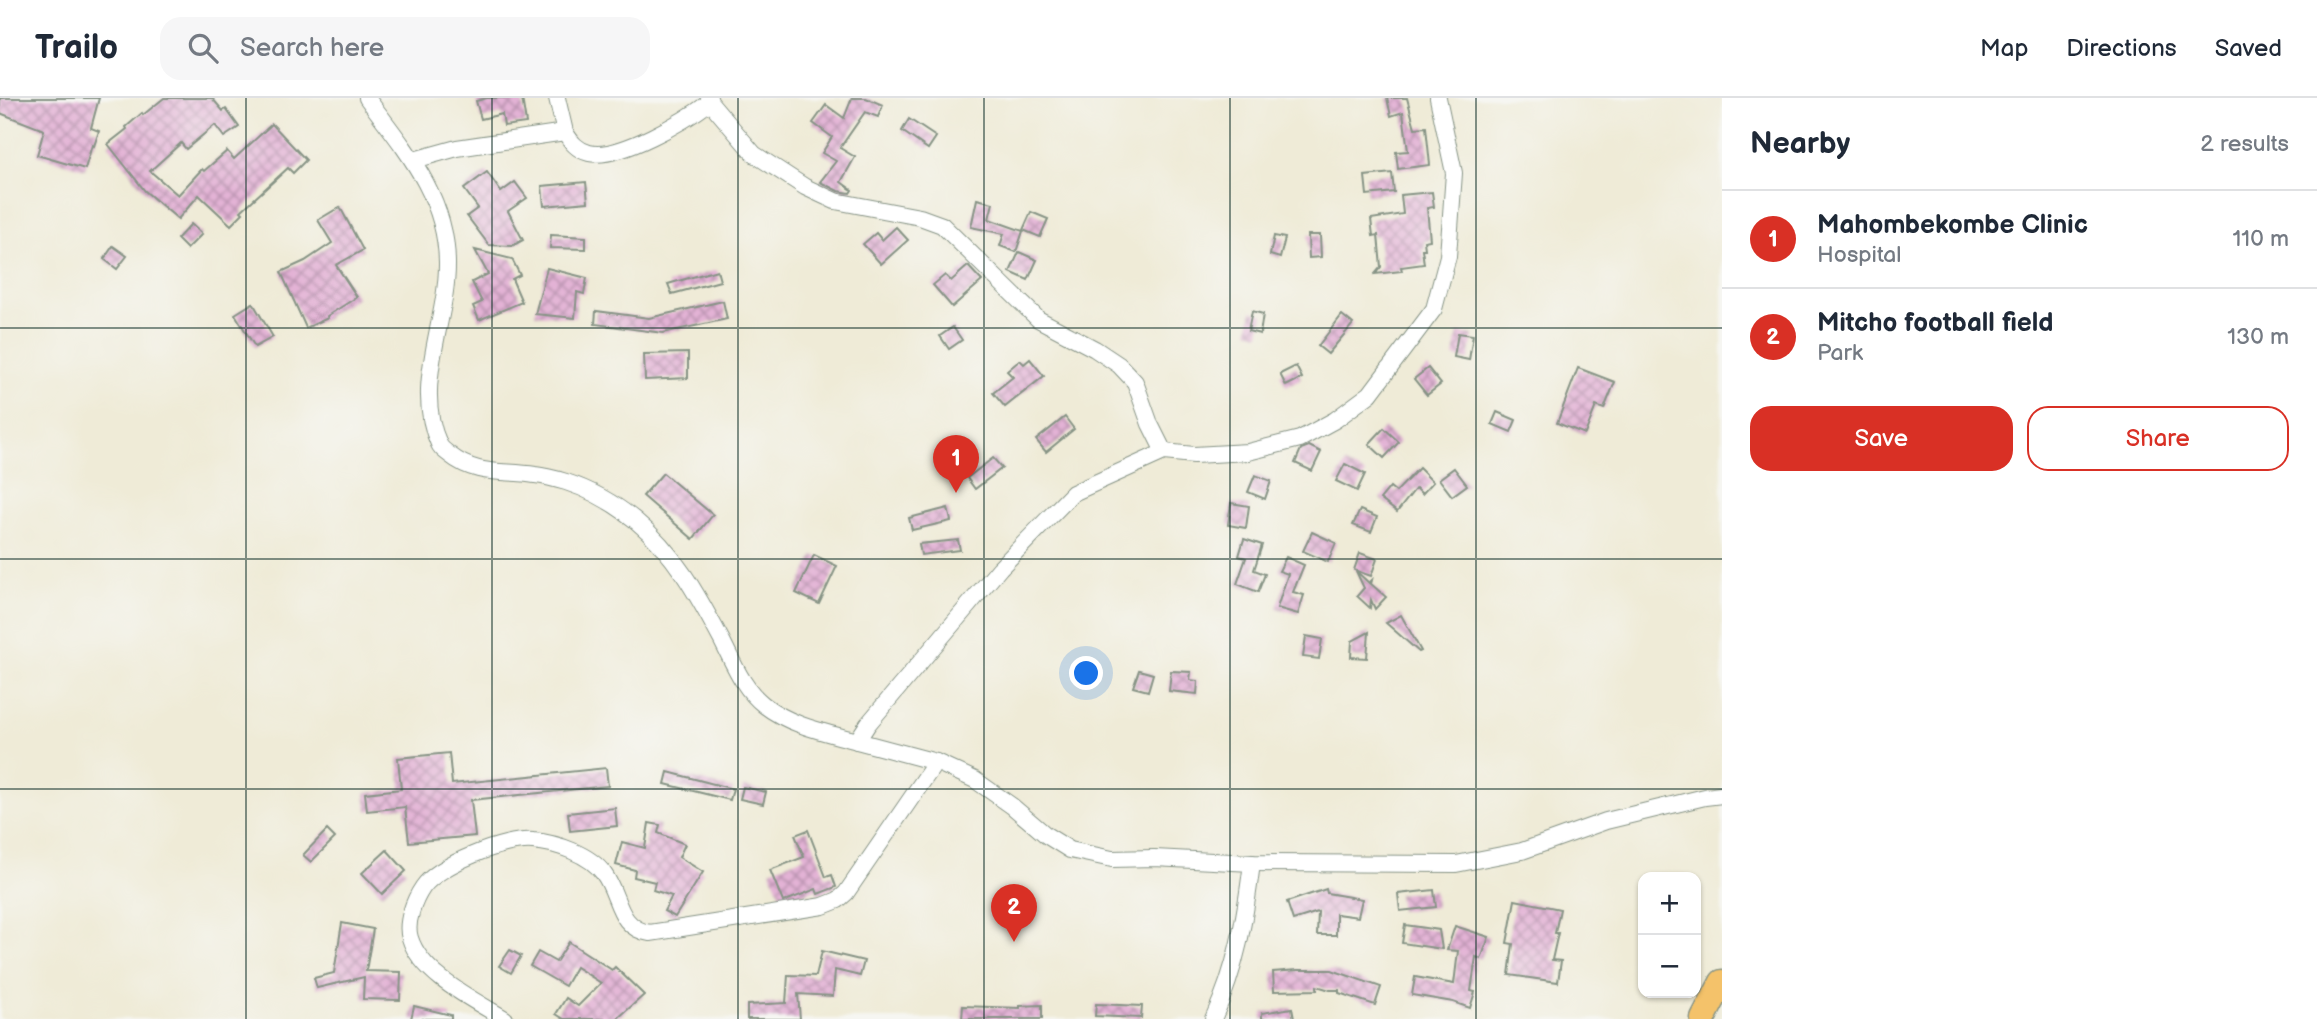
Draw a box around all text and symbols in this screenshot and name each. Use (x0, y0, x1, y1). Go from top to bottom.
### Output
search box (160, 17, 650, 80)
text: Trailo (35, 28, 118, 68)
icon: search (184, 29, 222, 67)
text: Search here (240, 33, 384, 64)
text: Map (1980, 34, 2028, 63)
text: Directions (2066, 34, 2177, 63)
text: Saved (2215, 34, 2282, 63)
text: Nearby (1750, 126, 1850, 162)
text: 2 results (2200, 130, 2289, 158)
text: Mahombekombe Clinic (1817, 210, 2088, 241)
text: 1 (1768, 225, 1778, 253)
text: 110 m (2232, 225, 2289, 253)
text: Hospital (1817, 241, 1902, 269)
text: Mitcho football field (1817, 308, 2053, 339)
text: 2 (1766, 323, 1780, 351)
text: 130 m (2227, 323, 2289, 351)
text: Park (1817, 339, 1863, 367)
button: Save (1750, 406, 2013, 471)
button: Share (2027, 406, 2289, 471)
pin: 1 (933, 435, 979, 493)
your location (1069, 656, 1103, 690)
map controls (1638, 872, 1701, 998)
button: + (1638, 872, 1701, 935)
pin: 2 (991, 884, 1037, 942)
button: − (1638, 935, 1701, 998)

